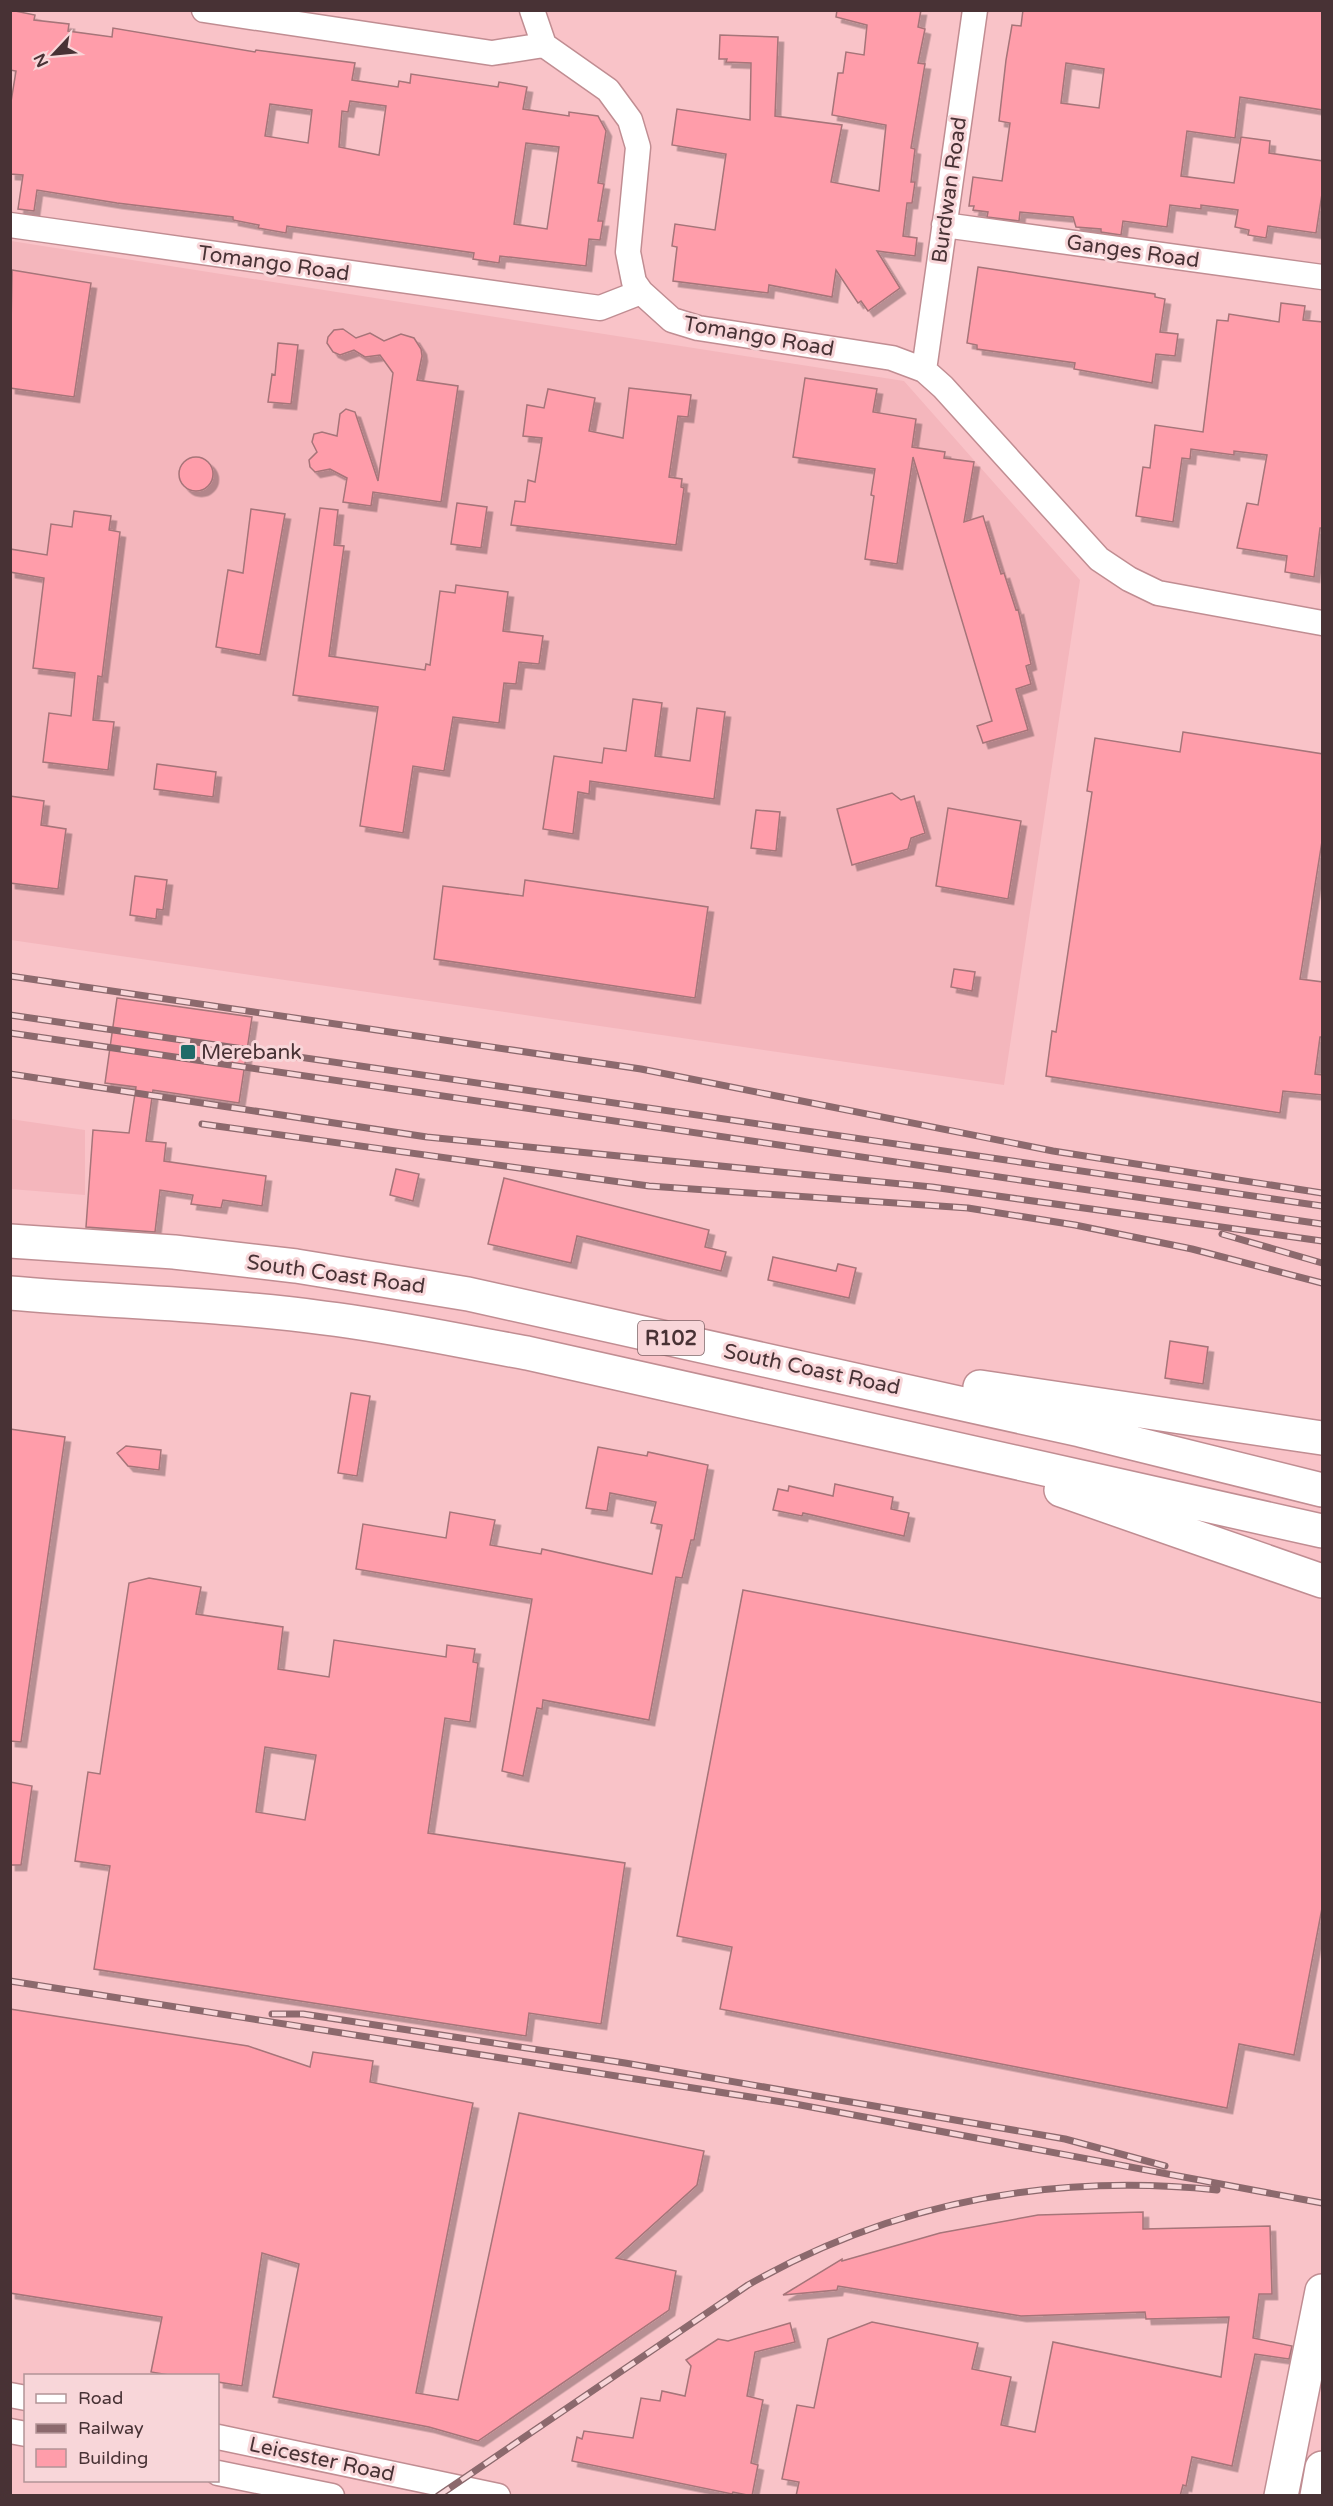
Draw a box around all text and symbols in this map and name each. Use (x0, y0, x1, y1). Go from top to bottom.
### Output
north arrow (24, 24, 84, 84)
text: N (30, 50, 53, 70)
street label: Burdwan Road (927, 115, 972, 265)
street label: Ganges Road (1065, 230, 1201, 273)
street label: Tomango Road (197, 241, 351, 286)
street label: Tomango Road (682, 311, 836, 362)
place label: Merebank (201, 1040, 302, 1065)
marker: Merebank (179, 1043, 197, 1061)
street label: South Coast Road (245, 1250, 427, 1299)
road number: R102 (638, 1321, 704, 1355)
street label: South Coast Road (721, 1339, 902, 1400)
legend (24, 2374, 219, 2482)
text: Road (78, 2387, 123, 2409)
text: Railway (78, 2417, 144, 2439)
street label: Leicester Road (247, 2432, 397, 2487)
text: Building (78, 2447, 148, 2469)

